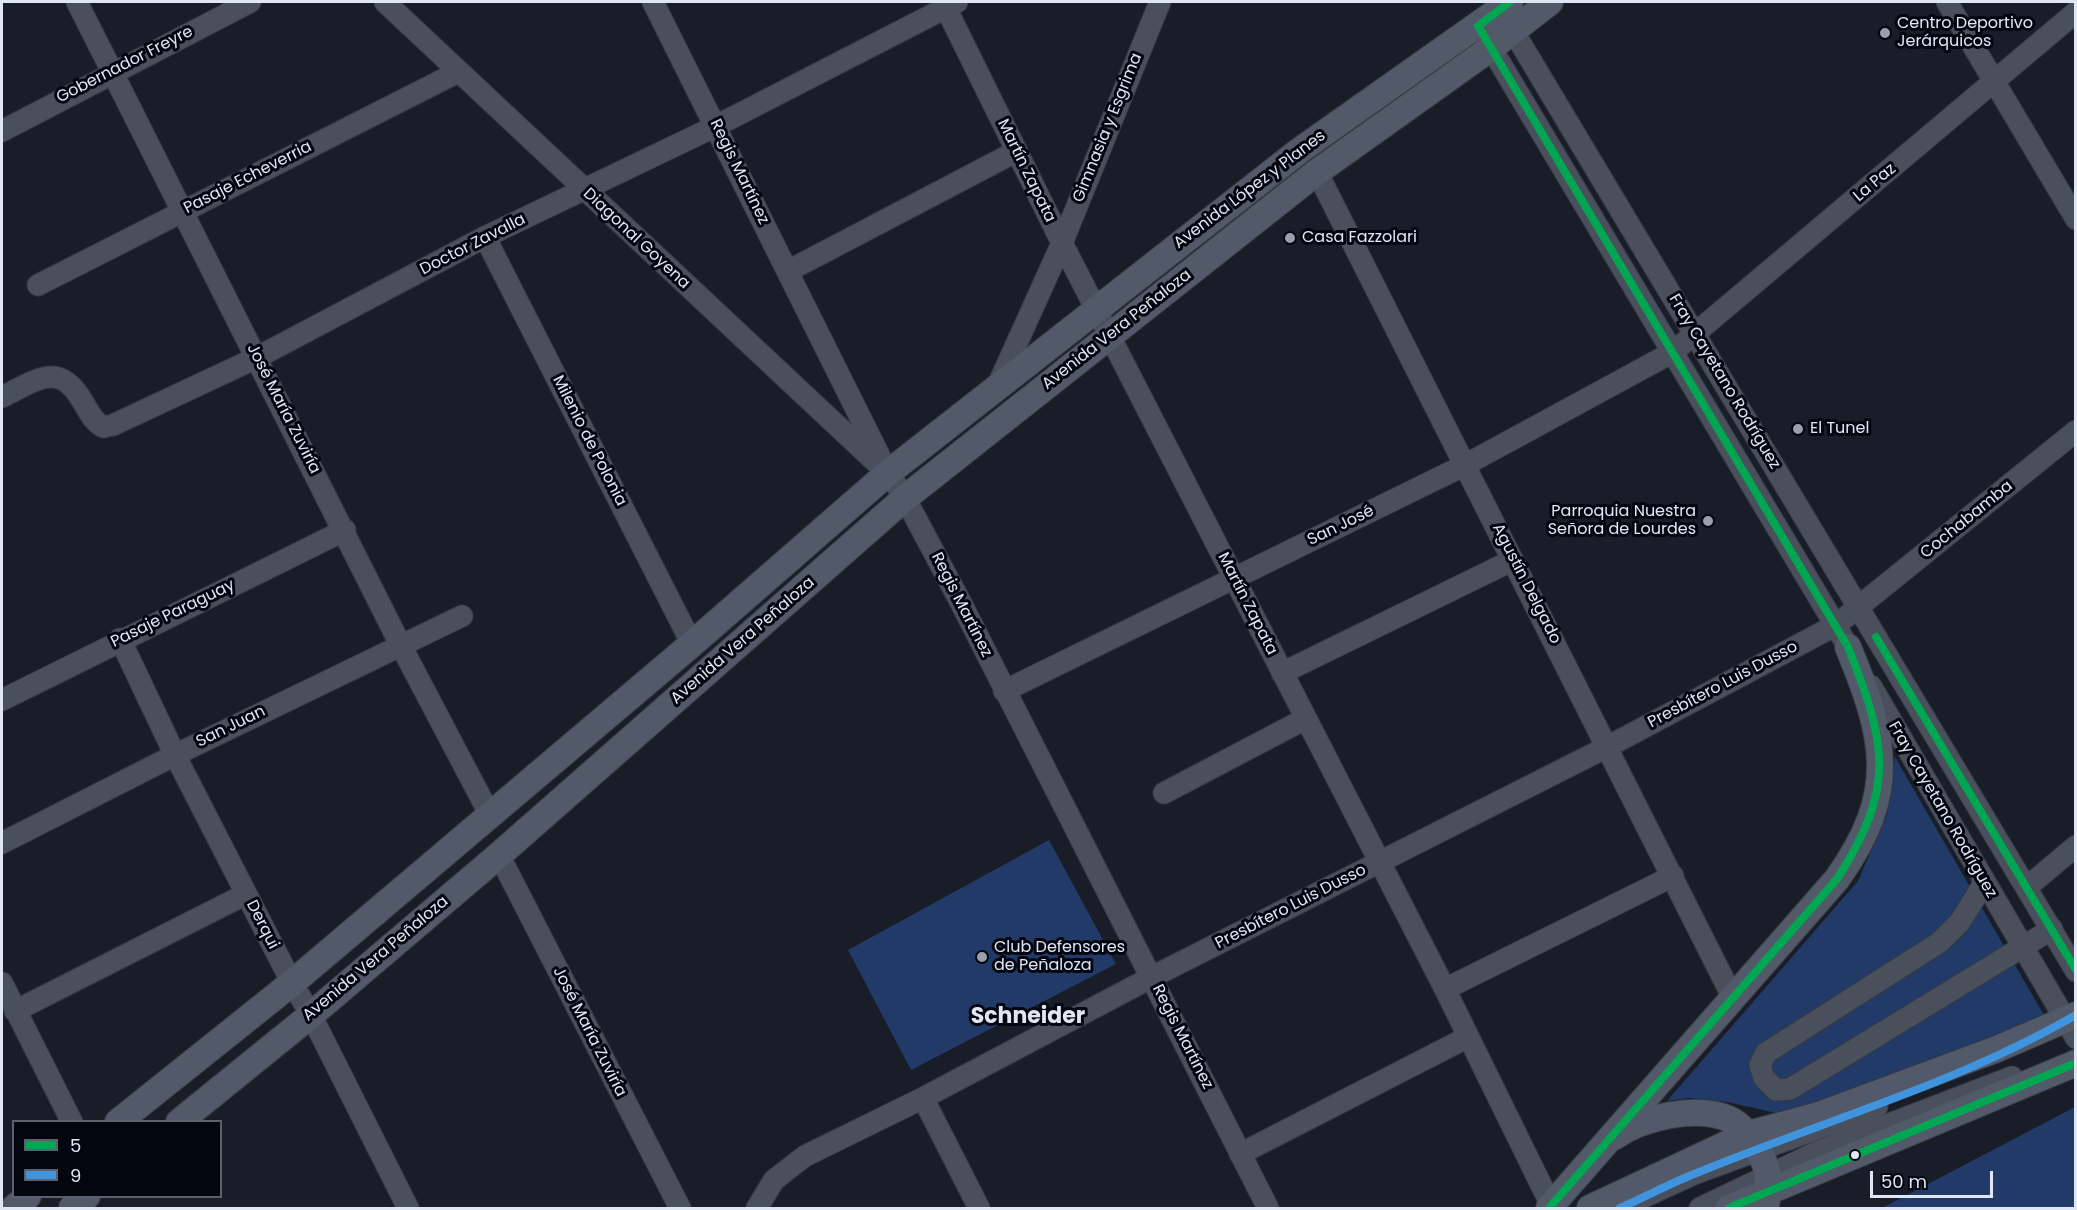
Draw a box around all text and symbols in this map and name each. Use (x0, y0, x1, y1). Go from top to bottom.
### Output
place label: Centro Deportivo Jerárquicos (1897, 14, 2033, 52)
street label: Gobernador Freyre (54, 22, 196, 108)
marker: Centro Deportivo Jerárquicos (1878, 26, 1892, 40)
street label: Gimnasia y Esgrima (1069, 51, 1147, 205)
street label: Regis Martínez (705, 116, 773, 228)
street label: Martín Zapata (993, 116, 1059, 226)
street label: Avenida López y Planes (1170, 127, 1330, 253)
street label: Pasaje Echeverria (181, 137, 315, 219)
street label: La Paz (1850, 160, 1900, 206)
street label: Diagonal Goyena (579, 185, 693, 293)
street label: Doctor Zavalla (417, 210, 529, 280)
place label: Casa Fazzolari (1302, 228, 1417, 248)
marker: Casa Fazzolari (1283, 231, 1297, 245)
street label: Avenida Vera Peñaloza (1039, 266, 1195, 394)
street label: Fray Cayetano Rodríguez (1664, 291, 1784, 473)
street label: José María Zuviría (242, 341, 324, 477)
street label: Milenio de Polonia (548, 373, 630, 509)
place label: El Tunel (1810, 419, 1869, 439)
marker: El Tunel (1791, 422, 1805, 436)
street label: Cochabamba (1917, 477, 2017, 563)
street label: San José (1305, 502, 1377, 550)
place label: Parroquia Nuestra Señora de Lourdes (1548, 502, 1696, 540)
marker: Parroquia Nuestra Señora de Lourdes (1701, 514, 1715, 528)
street label: Agustín Delgado (1487, 521, 1565, 647)
street label: Martín Zapata (1213, 549, 1281, 659)
street label: Regis Martínez (926, 550, 996, 660)
street label: Avenida Vera Peñaloza (667, 573, 819, 709)
street label: Pasaje Paraguay (108, 576, 238, 652)
street label: Presbítero Luis Dusso (1645, 637, 1801, 733)
street label: San Juan (193, 702, 269, 752)
street label: Fray Cayetano Rodríguez (1884, 718, 2000, 902)
street label: Presbítero Luis Dusso (1212, 861, 1370, 953)
street label: Avenida Vera Peñaloza (299, 892, 453, 1026)
street label: Derqui (242, 897, 282, 953)
place label: Club Defensores de Peñaloza (994, 938, 1125, 976)
marker: Club Defensores de Peñaloza (975, 950, 989, 964)
street label: José María Zuviría (548, 964, 630, 1100)
street label: Regis Martínez (1147, 982, 1217, 1092)
district label: Schneider (971, 1004, 1085, 1030)
legend (12, 1120, 222, 1198)
text: 5 (70, 1133, 81, 1158)
unlabelled marker (1849, 1149, 1861, 1161)
scale bar (1873, 1159, 1996, 1197)
text: 9 (70, 1163, 81, 1188)
text: 50 m (1881, 1169, 1927, 1194)

